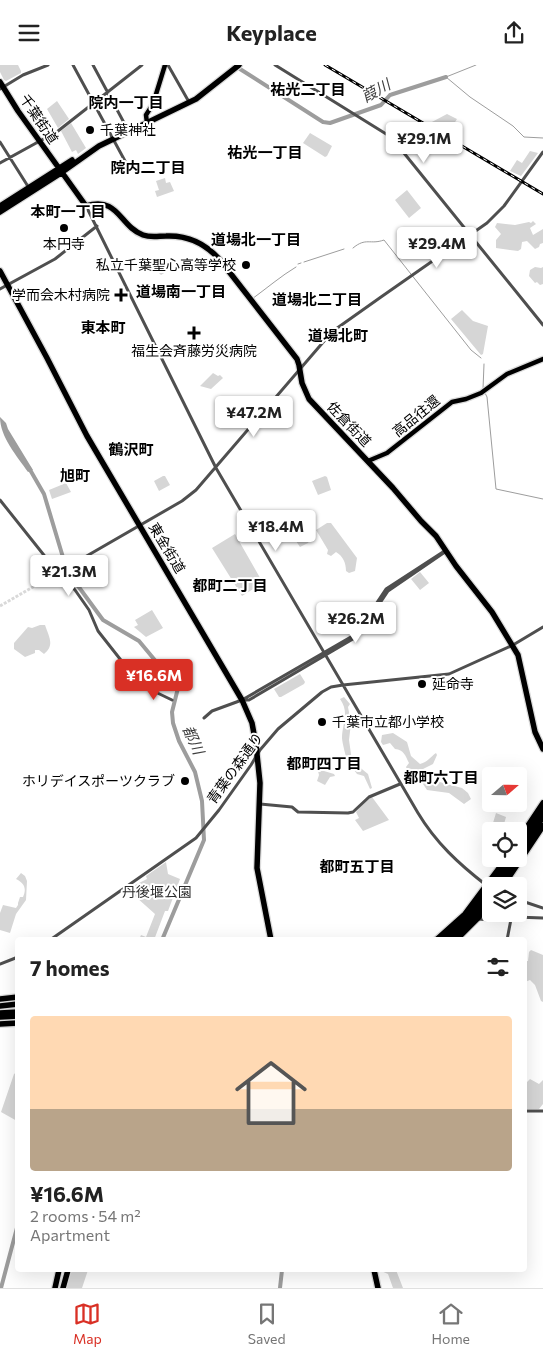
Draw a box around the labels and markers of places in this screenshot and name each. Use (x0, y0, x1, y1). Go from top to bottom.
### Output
place label: 千葉神社 (100, 121, 156, 138)
pin: ¥29.1M (383, 121, 465, 164)
marker: 千葉神社 (84, 124, 96, 136)
marker: 本円寺 (58, 222, 70, 234)
pin: ¥29.4M (396, 227, 478, 269)
place label: 本円寺 (43, 235, 85, 252)
place label: 私立千葉聖心高等学校 (96, 256, 236, 273)
marker: 私立千葉聖心高等学校 (240, 259, 252, 271)
place label: 学而会木村病院 (12, 286, 110, 303)
marker: 学而会木村病院 (114, 288, 128, 302)
marker: 福生会斉藤労災病院 (187, 326, 201, 340)
place label: 福生会斉藤労災病院 (131, 342, 257, 359)
pin: ¥47.2M (213, 395, 295, 438)
pin: ¥18.4M (235, 509, 317, 552)
pin: ¥21.3M (28, 555, 110, 597)
pin: ¥26.2M (315, 601, 397, 644)
pin: ¥16.6M (113, 659, 195, 701)
place label: 延命寺 (432, 675, 474, 692)
marker: 延命寺 (416, 678, 428, 690)
place label: 千葉市立都小学校 (332, 713, 444, 730)
marker: 千葉市立都小学校 (316, 716, 328, 728)
place label: ホリデイスポーツクラブ (22, 772, 175, 789)
marker: ホリデイスポーツクラブ (179, 775, 191, 787)

